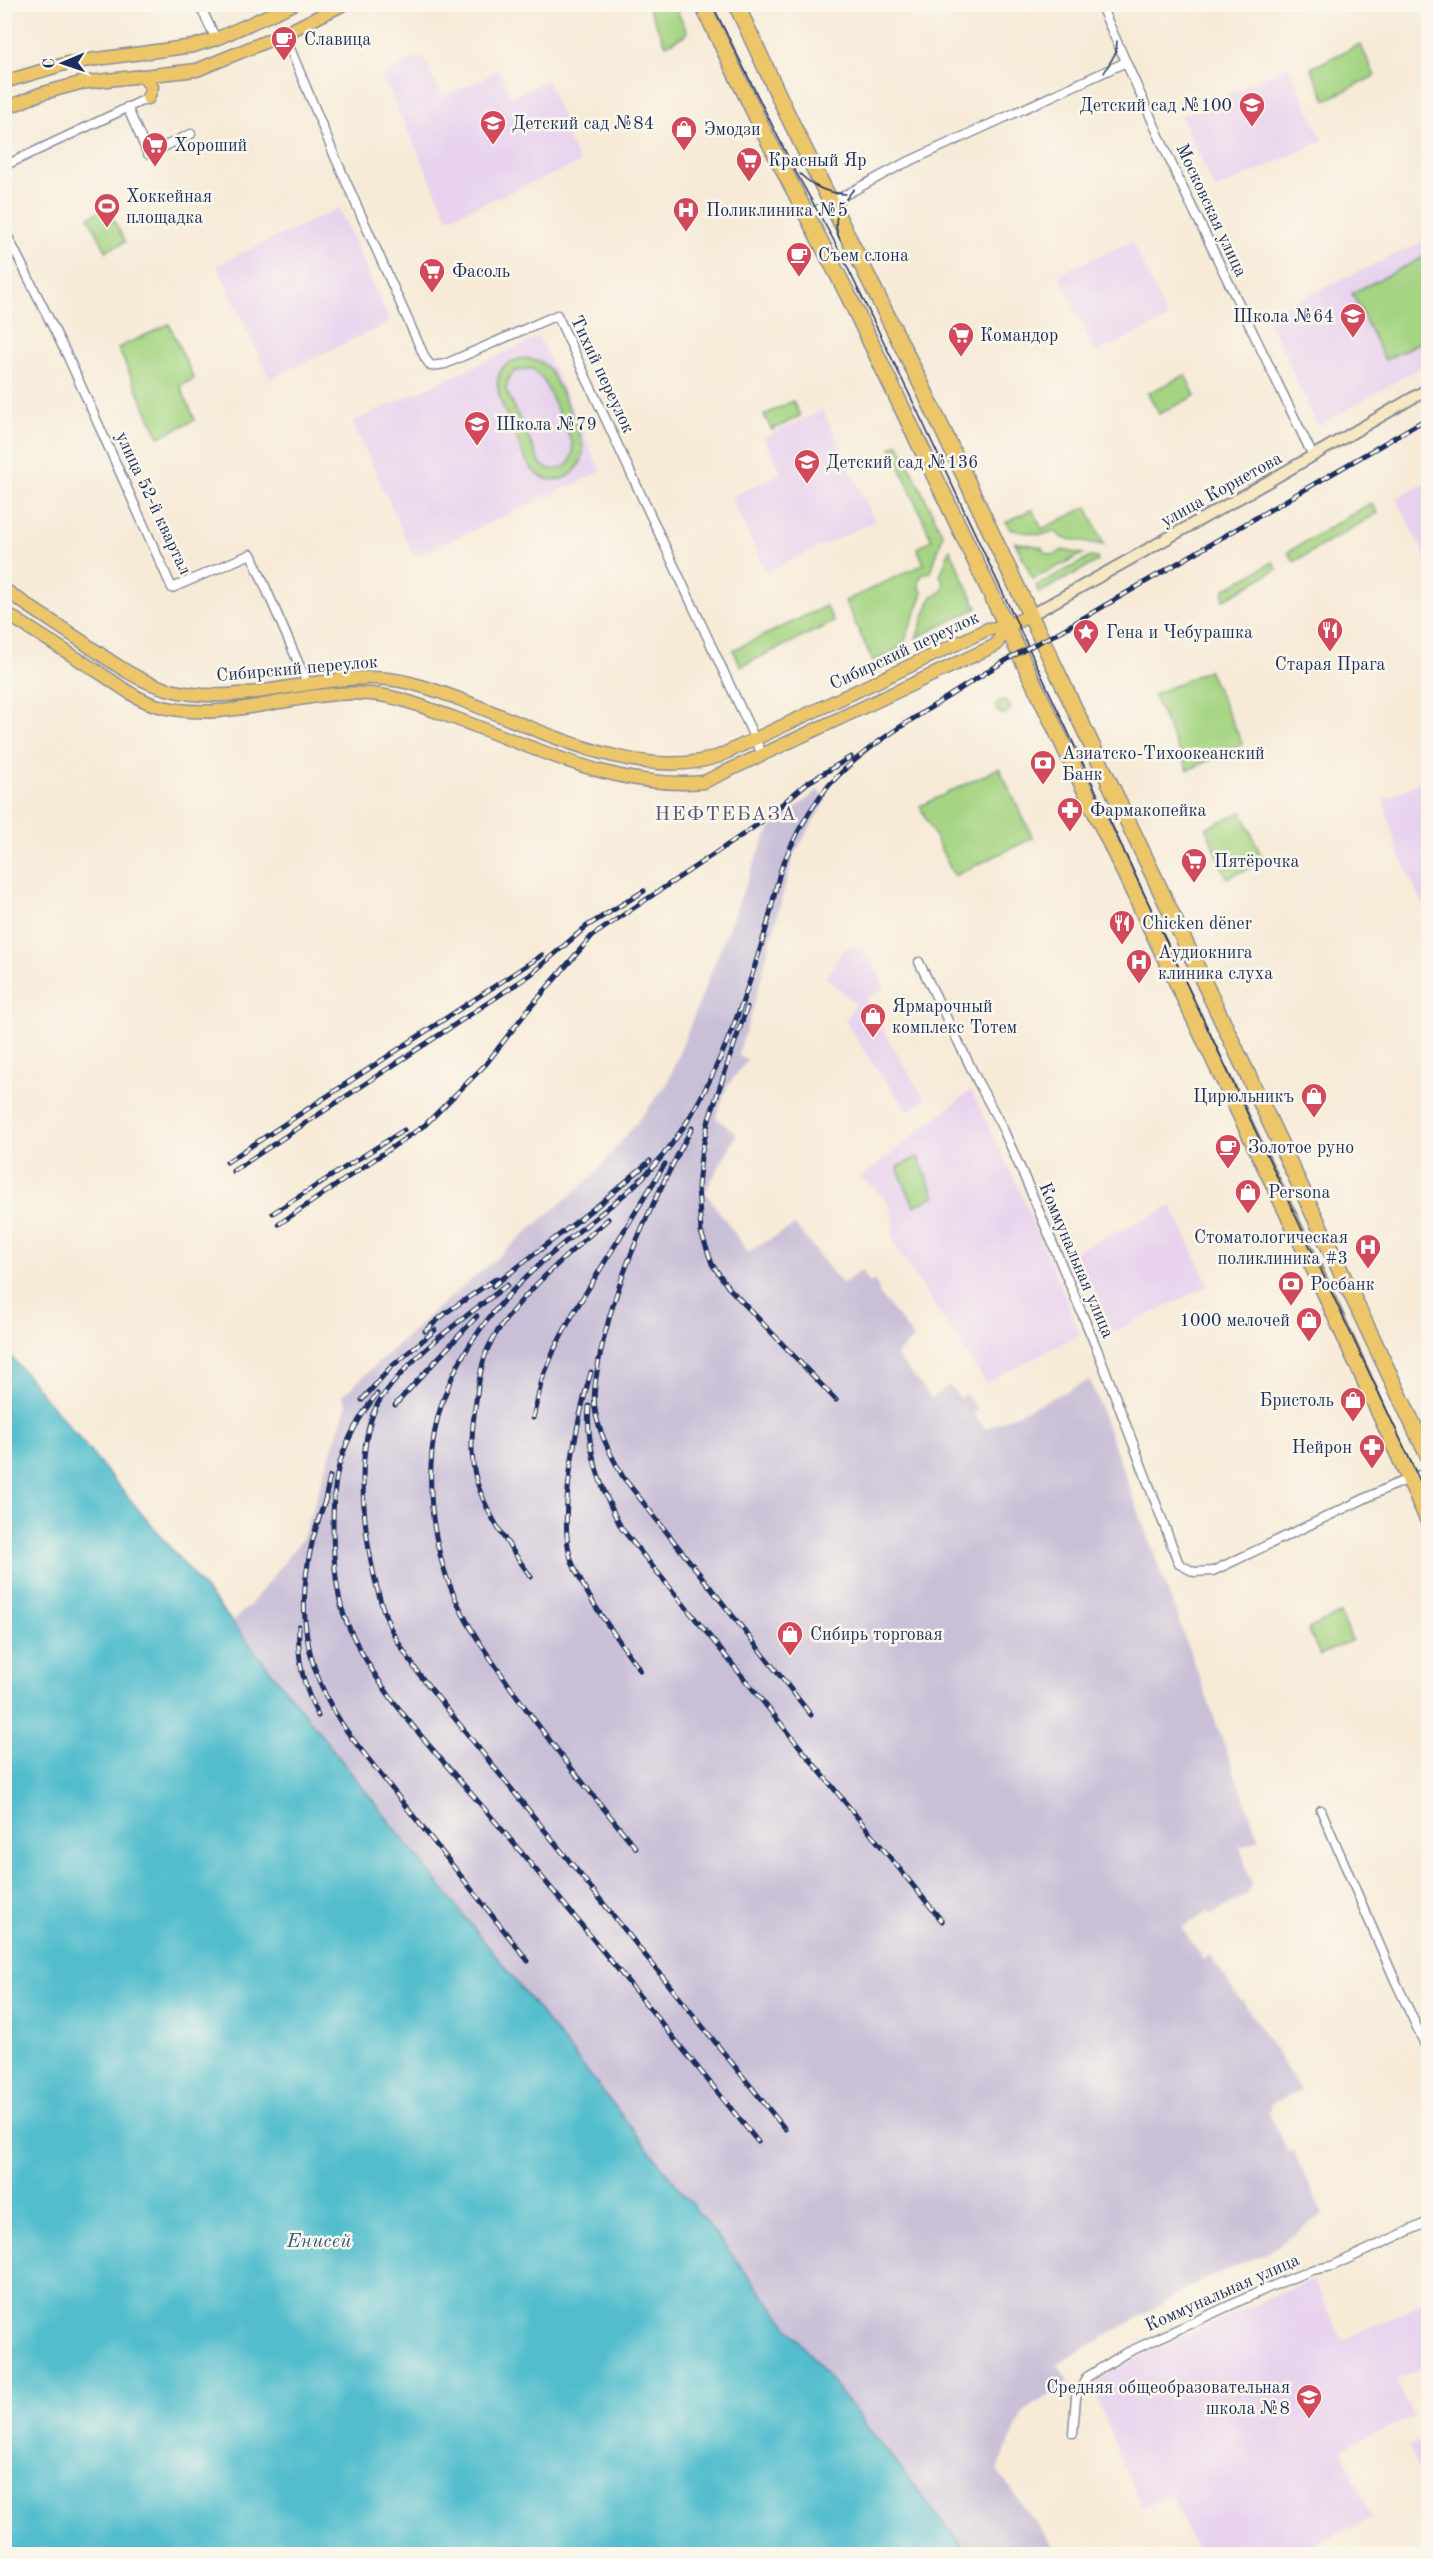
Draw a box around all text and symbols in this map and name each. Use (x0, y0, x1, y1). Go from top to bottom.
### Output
cafe icon: Славица (269, 24, 299, 62)
place label: Славица (304, 31, 371, 49)
north arrow (33, 33, 93, 93)
text: С (42, 58, 58, 69)
school or university icon: Детский сад №100 (1237, 90, 1267, 128)
place label: Детский сад №100 (1079, 97, 1232, 115)
school or university icon: Детский сад №84 (478, 108, 508, 146)
shop icon: Эмодзи (669, 114, 699, 152)
place label: Детский сад №84 (512, 115, 654, 133)
place label: Эмодзи (704, 121, 761, 139)
supermarket icon: Хороший (140, 130, 170, 168)
place label: Хороший (174, 137, 247, 155)
street label: Московская улица (1172, 141, 1250, 280)
supermarket icon: Красный Яр (734, 145, 764, 183)
place label: Красный Яр (768, 152, 866, 170)
place label: Хоккейная площадка (126, 188, 212, 227)
sports icon: Хоккейная площадка (92, 191, 122, 229)
hospital icon: Поликлиника №5 (671, 195, 701, 233)
place label: Поликлиника №5 (706, 202, 848, 220)
cafe icon: Съем слона (784, 240, 814, 278)
place label: Съем слона (818, 247, 909, 265)
supermarket icon: Фасоль (417, 256, 447, 294)
place label: Фасоль (452, 263, 510, 281)
school or university icon: Школа №64 (1338, 301, 1368, 339)
place label: Школа №64 (1233, 308, 1334, 326)
street label: Тихий переулок (567, 313, 637, 436)
supermarket icon: Командор (946, 320, 976, 358)
place label: Командор (980, 327, 1058, 345)
school or university icon: Школа №79 (462, 409, 492, 447)
place label: Школа №79 (496, 416, 597, 434)
street label: улица 52-й квартал (112, 429, 194, 578)
school or university icon: Детский сад №136 (792, 447, 822, 485)
street label: улица Корнетова (1158, 449, 1285, 531)
place label: Детский сад №136 (826, 454, 979, 472)
street label: Сибирский переулок (827, 608, 982, 693)
restaurant icon: Старая Прага (1315, 615, 1345, 653)
place icon: Гена и Чебурашка (1071, 617, 1101, 655)
place label: Гена и Чебурашка (1106, 624, 1253, 642)
street label: Сибирский переулок (215, 653, 379, 685)
place label: Старая Прага (1275, 656, 1385, 674)
place label: Азиатско-Тихоокеанский Банк (1062, 745, 1265, 784)
bank icon: Азиатско-Тихоокеанский Банк (1028, 748, 1058, 786)
pharmacy icon: Фармакопейка (1055, 795, 1085, 833)
place label: Фармакопейка (1090, 802, 1206, 820)
district label: НЕФТЕБАЗА (655, 805, 797, 825)
supermarket icon: Пятёрочка (1179, 846, 1209, 884)
place label: Пятёрочка (1214, 853, 1300, 871)
restaurant icon: Chicken dëner (1107, 908, 1137, 946)
place label: Chicken dëner (1142, 915, 1253, 933)
place label: Аудиокнига клиника слуха (1158, 944, 1273, 983)
hospital icon: Аудиокнига клиника слуха (1124, 947, 1154, 985)
place label: Ярмарочный комплекс Тотем (892, 998, 1017, 1037)
shop icon: Ярмарочный комплекс Тотем (858, 1001, 888, 1039)
shop icon: Цирюльникъ (1299, 1081, 1329, 1119)
place label: Цирюльникъ (1193, 1088, 1294, 1106)
cafe icon: Золотое руно (1213, 1132, 1243, 1170)
place label: Золотое руно (1248, 1139, 1354, 1157)
shop icon: Persona (1233, 1177, 1263, 1215)
street label: Коммунальная улица (1035, 1180, 1117, 1341)
place label: Persona (1268, 1184, 1330, 1202)
place label: Стоматологическая поликлиника #3 (1194, 1229, 1348, 1268)
hospital icon: Стоматологическая поликлиника #3 (1353, 1232, 1383, 1270)
bank icon: Росбанк (1276, 1269, 1306, 1307)
place label: Росбанк (1310, 1276, 1375, 1294)
shop icon: 1000 мелочей (1294, 1305, 1324, 1343)
place label: 1000 мелочей (1180, 1312, 1290, 1330)
shop icon: Бристоль (1338, 1385, 1368, 1423)
place label: Бристоль (1260, 1392, 1334, 1410)
pharmacy icon: Нейрон (1357, 1432, 1387, 1470)
place label: Нейрон (1292, 1439, 1352, 1457)
shop icon: Сибирь торговая (775, 1619, 805, 1657)
place label: Сибирь торговая (810, 1626, 943, 1644)
water label: Енисей (286, 2232, 351, 2252)
street label: Коммунальная улица (1143, 2251, 1302, 2335)
place label: Средняя общеобразовательная школа №8 (1046, 2379, 1290, 2418)
school or university icon: Средняя общеобразовательная школа №8 (1294, 2382, 1324, 2420)

